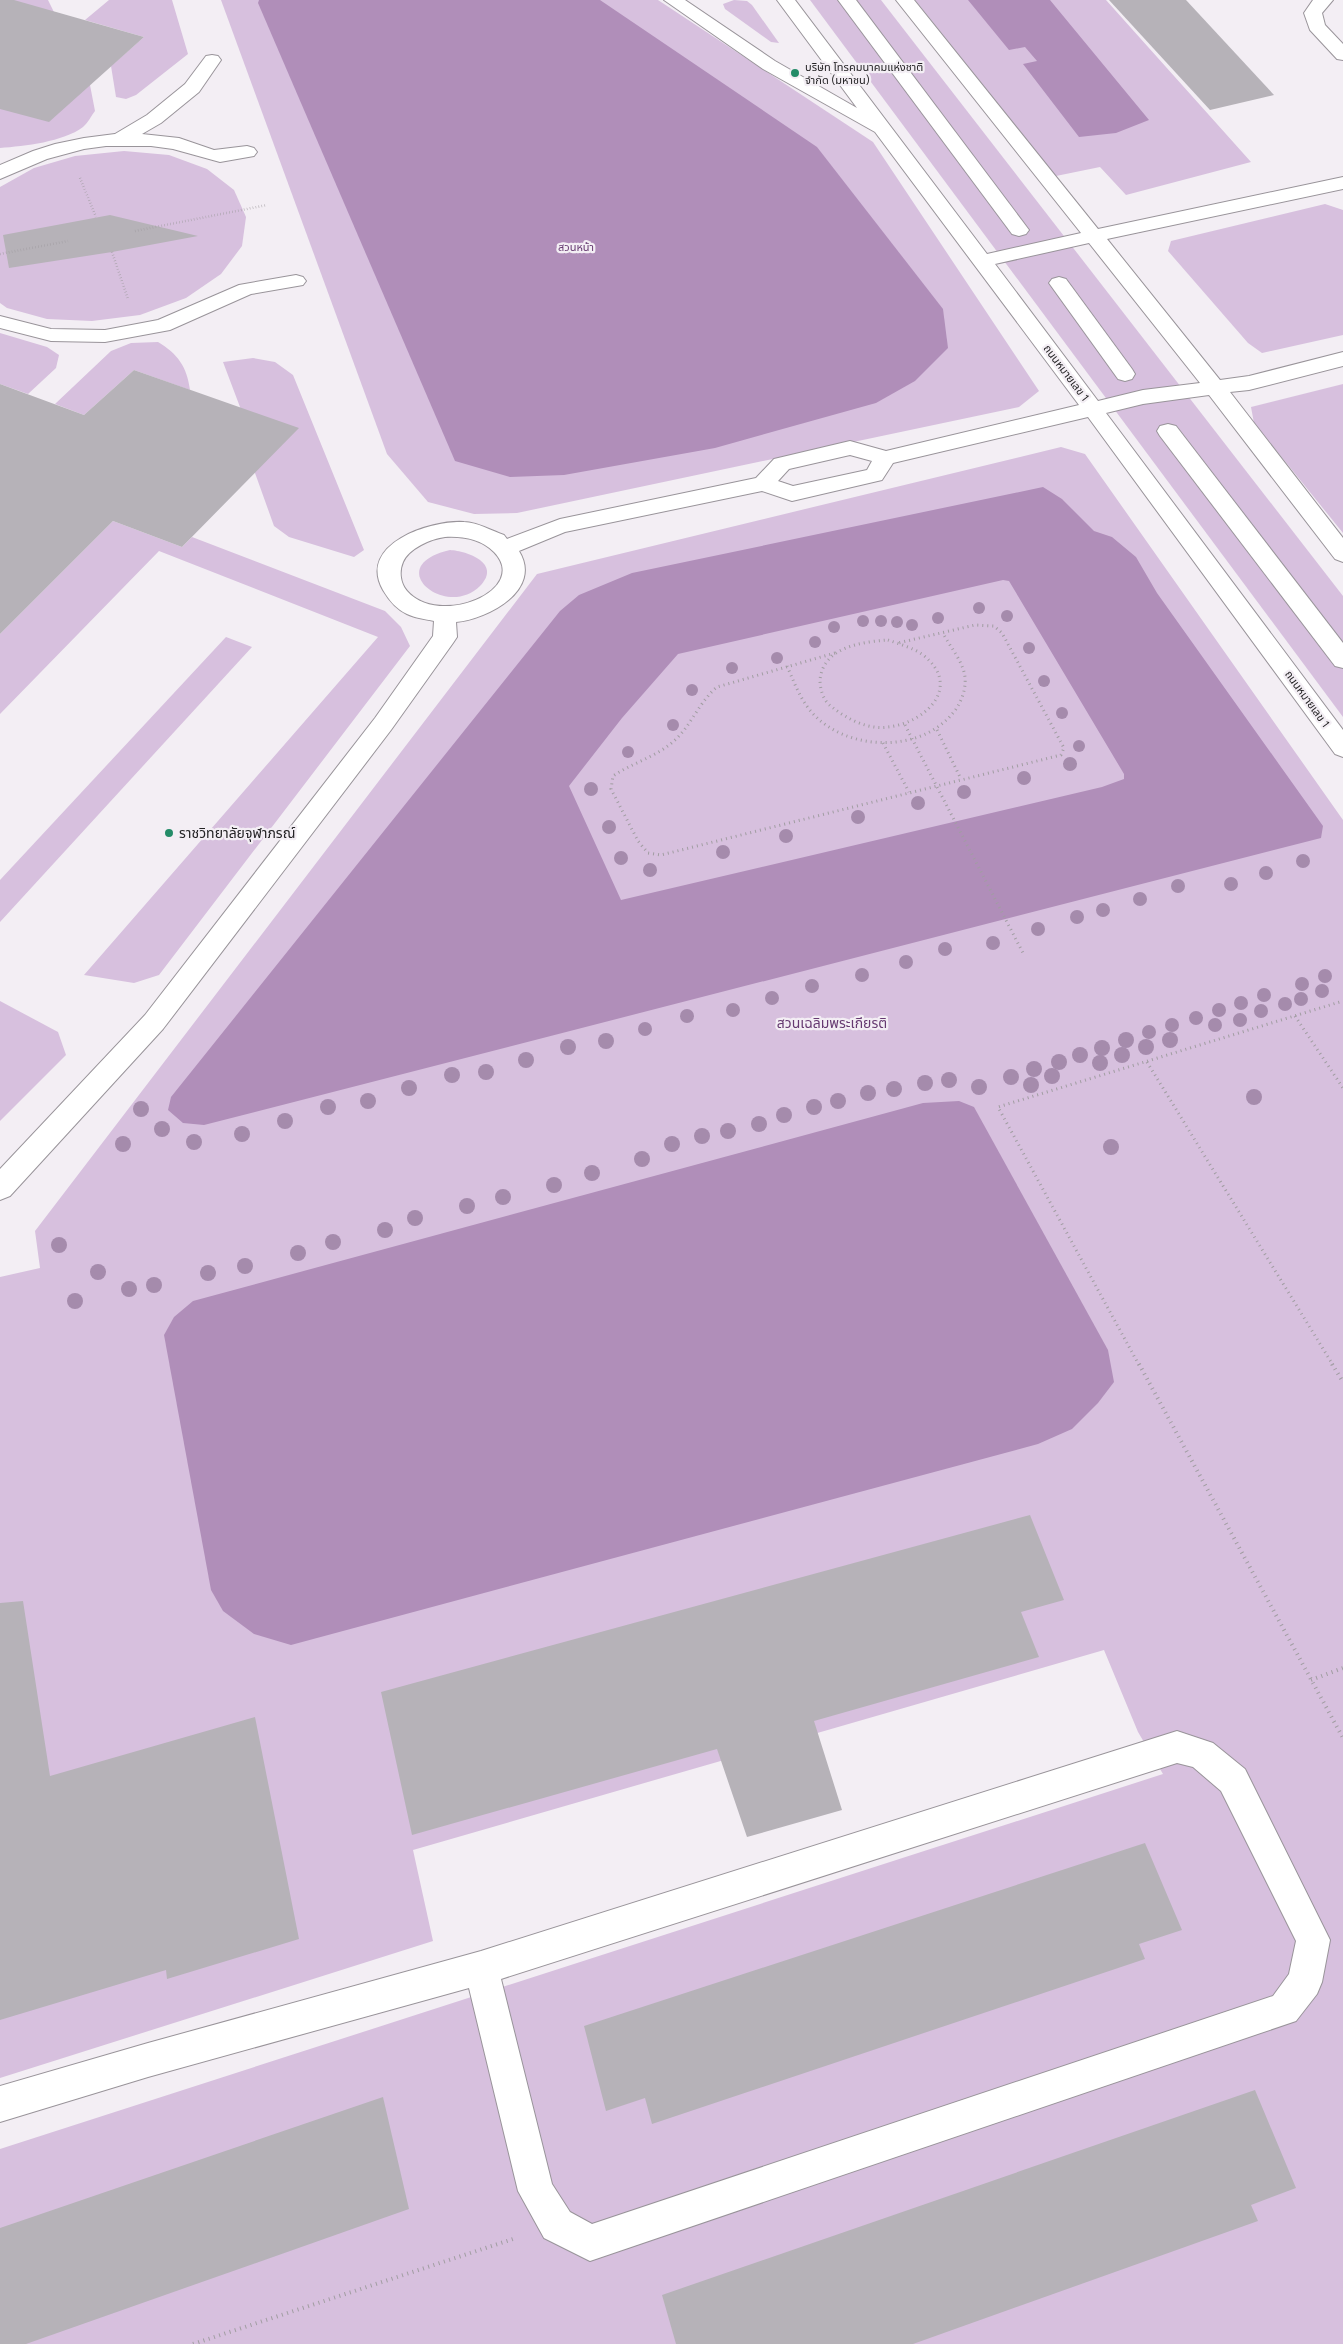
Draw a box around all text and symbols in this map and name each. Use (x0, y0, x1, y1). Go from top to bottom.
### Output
place label: บริษัท โทรคมนาคมแห่งชาติ จำกัด (มหาชน) (805, 61, 923, 87)
marker: บริษัท โทรคมนาคมแห่งชาติ จำกัด (มหาชน) (789, 67, 801, 79)
park label: สวนหน้า (558, 241, 594, 254)
street label: ถนนหมายเลข 1 (1041, 342, 1091, 404)
street label: ถนนหมายเลข 1 (1282, 668, 1332, 730)
place label: ราชวิทยาลัยจุฬาภรณ์ (179, 825, 295, 842)
marker: ราชวิทยาลัยจุฬาภรณ์ (163, 827, 175, 839)
park label: สวนเฉลิมพระเกียรติ (777, 1015, 887, 1032)

